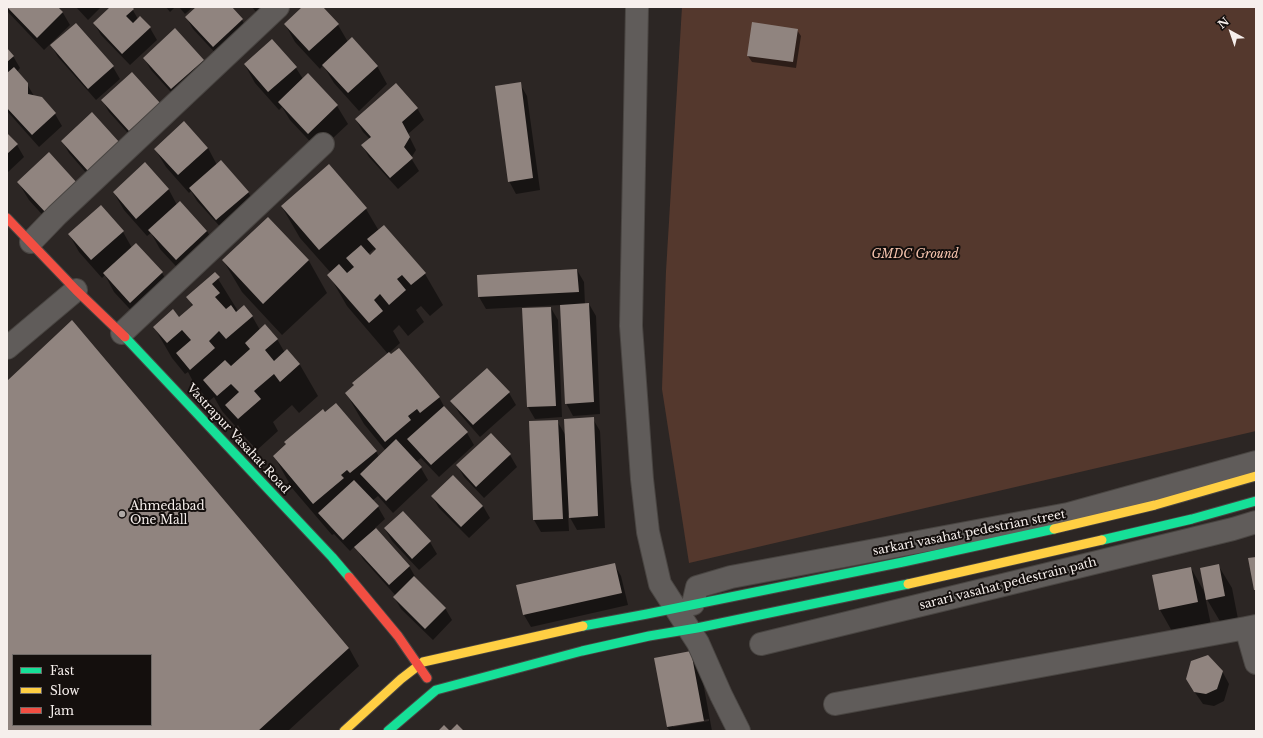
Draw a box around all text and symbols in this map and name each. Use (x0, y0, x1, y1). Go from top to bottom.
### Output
north arrow (1211, 12, 1251, 52)
text: N (1215, 14, 1232, 31)
park label: GMDC Ground (871, 248, 959, 262)
street label: Vastrapur Vasahat Road (183, 381, 293, 497)
place label: Ahmedabad One Mall (130, 500, 205, 528)
street label: sarkari vasahat pedestrian street (871, 507, 1067, 559)
marker: Ahmedabad One Mall (117, 509, 127, 519)
street label: sarari vasahat pedestrain path (918, 555, 1098, 613)
legend (12, 654, 152, 726)
text: Fast (50, 663, 74, 678)
text: Slow (50, 683, 79, 698)
text: Jam (50, 703, 74, 718)

